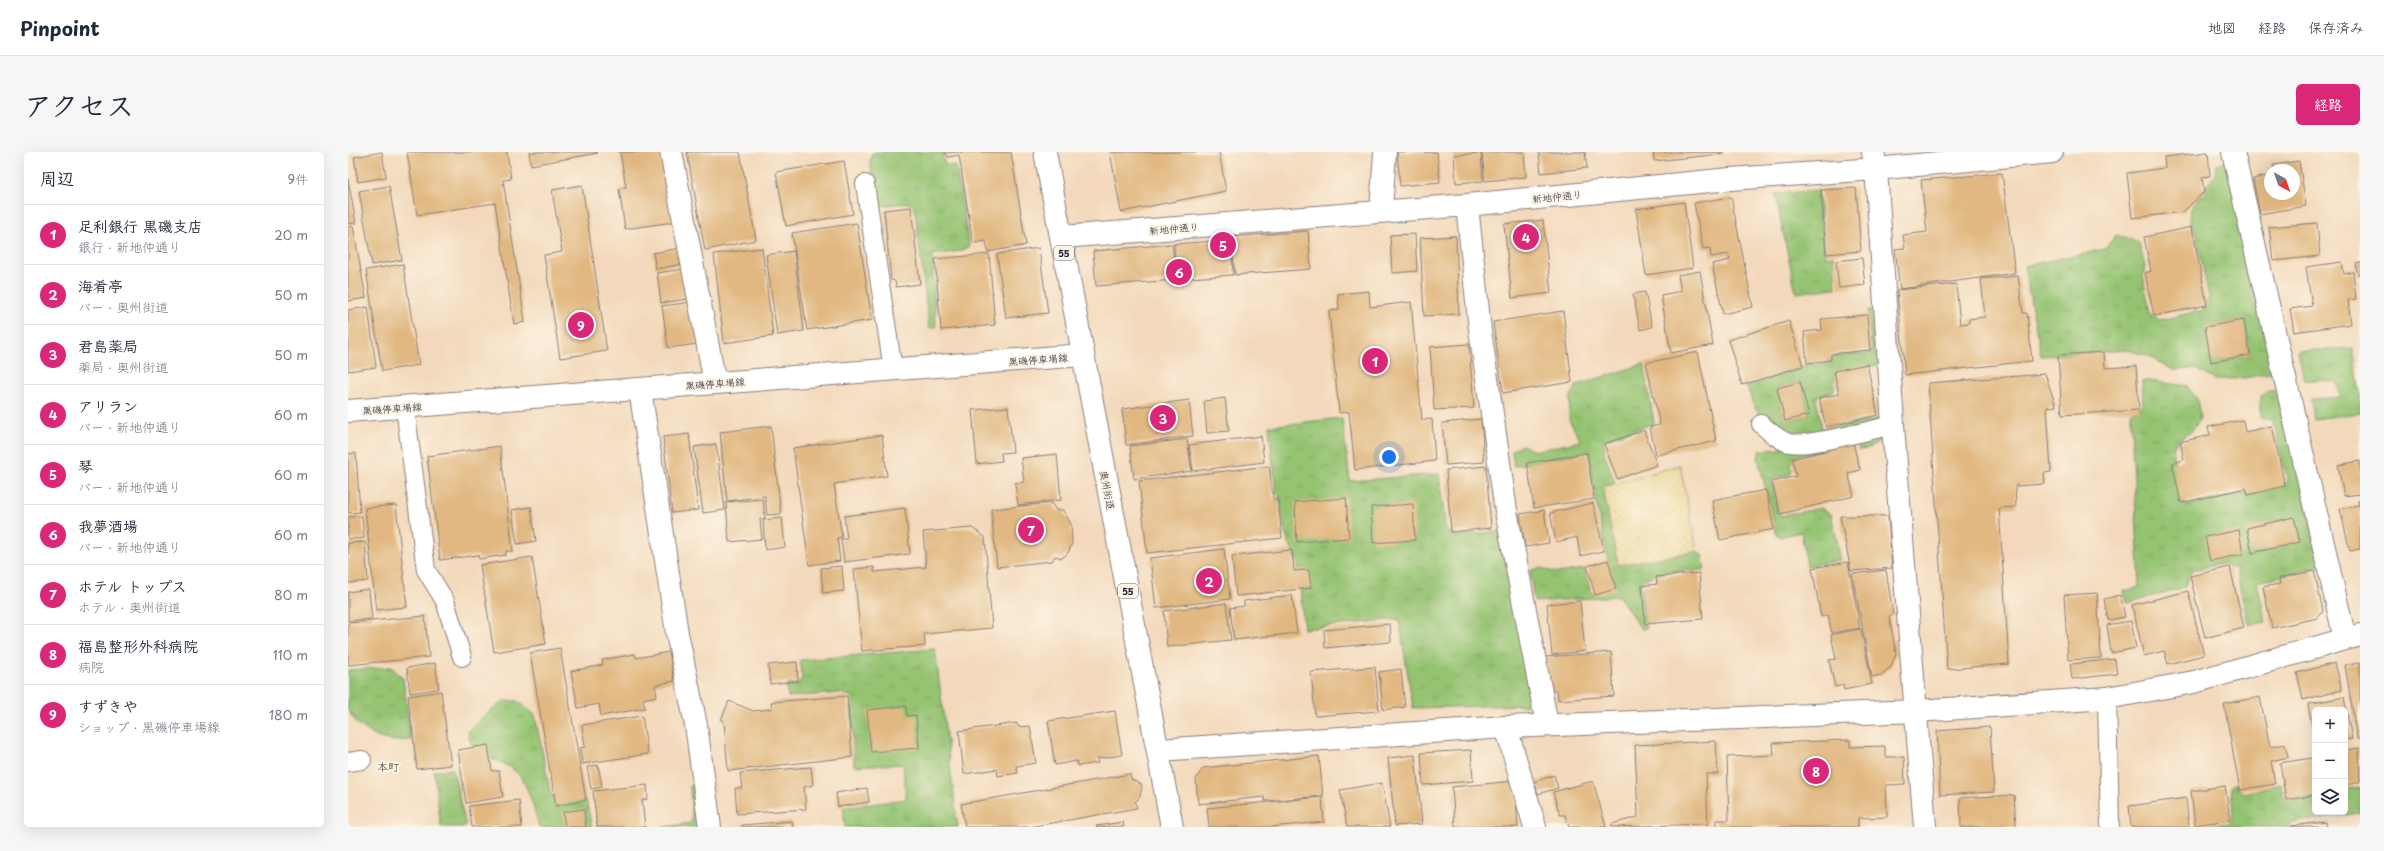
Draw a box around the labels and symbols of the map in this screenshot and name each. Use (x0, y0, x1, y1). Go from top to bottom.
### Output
north arrow (2264, 164, 2300, 200)
street label: 新地仲通り (1531, 186, 1583, 206)
street label: 新地仲通り (1148, 218, 1200, 238)
pin: 4 (1513, 222, 1539, 252)
pin: 5 (1210, 230, 1236, 260)
road number: 55 (1054, 246, 1074, 260)
pin: 6 (1166, 257, 1192, 287)
pin: 9 (568, 310, 594, 340)
pin: 1 (1362, 346, 1388, 376)
street label: 黒磯停車場線 (1008, 349, 1068, 369)
street label: 黒磯停車場線 (685, 373, 745, 393)
street label: 黒磯停車場線 (362, 398, 422, 418)
pin: 3 (1150, 403, 1176, 433)
your location (1379, 447, 1399, 467)
street label: 奥州街道 (1097, 469, 1119, 511)
pin: 7 (1018, 515, 1044, 545)
pin: 2 (1196, 566, 1222, 596)
road number: 55 (1118, 584, 1138, 598)
pin: 8 (1803, 756, 1829, 786)
district label: 本町 (377, 758, 400, 775)

